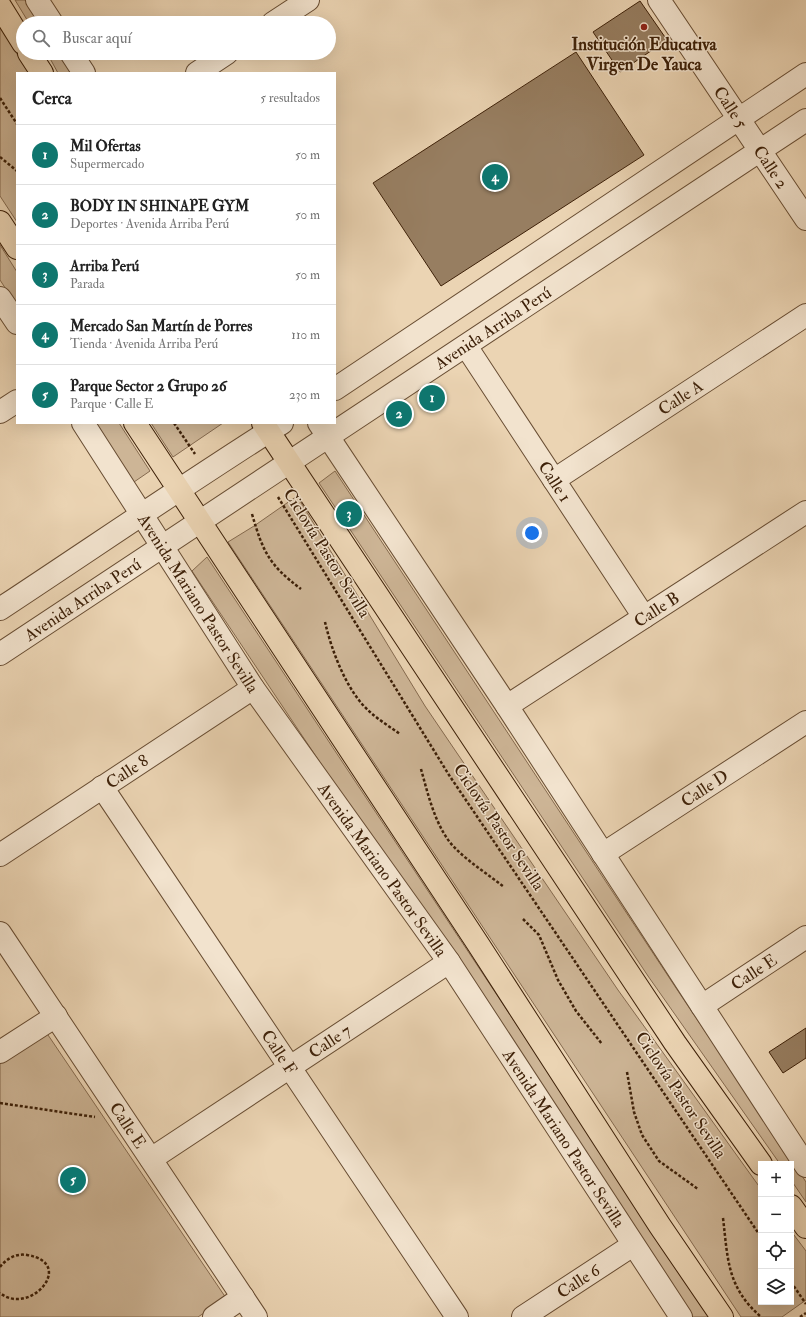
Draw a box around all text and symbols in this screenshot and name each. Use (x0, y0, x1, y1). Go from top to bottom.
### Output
search box (16, 16, 336, 60)
marker: Institución Educativa Virgen De Yauca (639, 22, 649, 32)
icon: search (30, 27, 52, 49)
text: Buscar aquí (62, 29, 131, 48)
place label: Institución Educativa Virgen De Yauca (572, 34, 718, 76)
street label: Calle 5 (709, 82, 753, 133)
text: Cerca (32, 88, 72, 109)
text: 5 resultados (260, 90, 320, 106)
text: Mil Ofertas (70, 137, 141, 156)
street label: Calle 2 (749, 141, 793, 193)
text: 1 (43, 147, 47, 163)
text: 50 m (295, 147, 320, 163)
text: Supermercado (70, 156, 144, 172)
pin: 4 (482, 162, 508, 192)
text: BODY IN SHINAPE GYM (70, 197, 249, 216)
text: 2 (42, 207, 48, 223)
text: 50 m (295, 207, 320, 223)
text: Deportes · Avenida Arriba Perú (70, 216, 229, 232)
text: Arriba Perú (70, 257, 139, 276)
text: 3 (43, 267, 48, 283)
text: 50 m (295, 267, 320, 283)
text: Parada (70, 276, 105, 292)
street label: Avenida Arriba Perú (430, 281, 555, 374)
text: Mercado San Martín de Porres (70, 317, 252, 336)
text: 4 (41, 327, 49, 343)
text: 110 m (291, 327, 320, 343)
text: Tienda · Avenida Arriba Perú (70, 336, 218, 352)
street label: Calle A (654, 375, 707, 420)
text: Parque Sector 2 Grupo 26 (70, 377, 226, 396)
pin: 1 (419, 383, 445, 413)
text: 5 (42, 387, 48, 403)
text: 230 m (289, 387, 320, 403)
text: Parque · Calle E (70, 396, 153, 412)
pin: 2 (386, 399, 412, 429)
street label: Calle 1 (534, 457, 576, 506)
street label: Ciclovía Pastor Sevilla (279, 485, 376, 622)
pin: 3 (336, 499, 362, 529)
street label: Avenida Mariano Pastor Sevilla (133, 509, 264, 697)
your location (522, 523, 542, 543)
street label: Avenida Arriba Perú (19, 553, 145, 646)
street label: Calle B (630, 587, 683, 631)
street label: Calle 8 (102, 750, 152, 793)
street label: Ciclovía Pastor Sevilla (449, 760, 550, 895)
street label: Calle D (677, 765, 732, 811)
street label: Avenida Mariano Pastor Sevilla (313, 778, 453, 961)
street label: Calle E (727, 949, 781, 995)
street label: Calle 7 (304, 1019, 355, 1063)
street label: Calle F (257, 1026, 302, 1079)
street label: Ciclovía Pastor Sevilla (631, 1028, 732, 1163)
street label: Avenida Mariano Pastor Sevilla (498, 1044, 630, 1232)
street label: Calle E (105, 1098, 151, 1152)
map controls (758, 1161, 794, 1305)
button: + (758, 1161, 794, 1197)
pin: 5 (60, 1165, 86, 1195)
button: − (758, 1197, 794, 1233)
button: locate (758, 1233, 794, 1269)
street label: Calle 6 (553, 1258, 605, 1303)
button: layers (758, 1269, 794, 1305)

